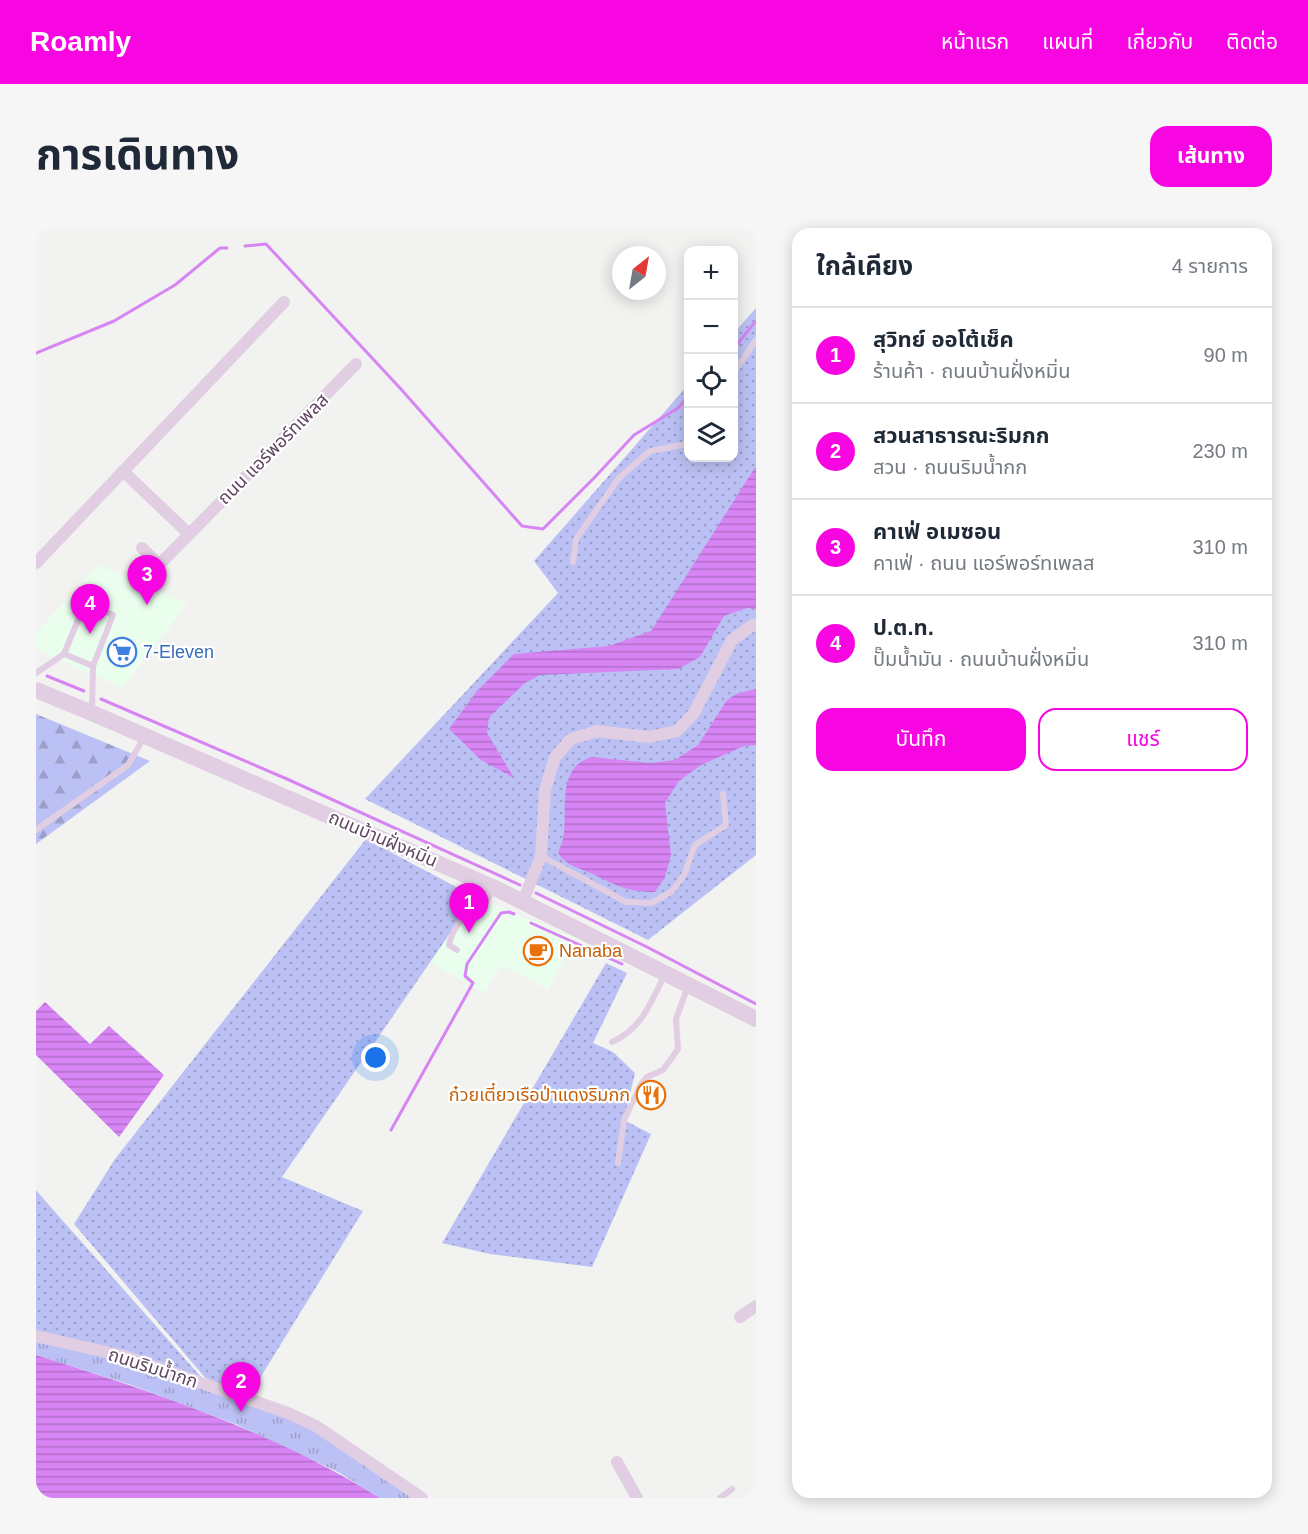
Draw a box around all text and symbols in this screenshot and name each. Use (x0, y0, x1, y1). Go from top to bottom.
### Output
text: Roamly (30, 26, 131, 57)
text: หน้าแรก (941, 30, 1009, 53)
text: แผนที่ (1042, 30, 1093, 53)
text: เกี่ยวกับ (1126, 30, 1193, 53)
text: ติดต่อ (1226, 30, 1278, 53)
button: เส้นทาง (1150, 126, 1272, 187)
text: การเดินทาง (36, 131, 239, 178)
north arrow (612, 246, 666, 300)
map controls (684, 246, 738, 462)
button: + (684, 246, 738, 300)
text: ใกล้เคียง (816, 251, 913, 281)
text: 4 รายการ (1172, 255, 1248, 277)
button: − (684, 300, 738, 354)
text: สุวิทย์ ออโต้เช็ค (873, 327, 1014, 352)
text: 1 (830, 344, 841, 366)
text: 90 m (1204, 344, 1248, 366)
button: locate (684, 354, 738, 408)
text: ร้านค้า · ถนนบ้านฝั่งหมิ่น (873, 360, 1070, 382)
street label: ถนน แอร์พอร์ทเพลส (214, 390, 332, 508)
button: layers (684, 408, 738, 462)
text: สวนสาธารณะริมกก (873, 423, 1049, 448)
text: 2 (830, 440, 841, 462)
text: 230 m (1192, 440, 1248, 462)
text: สวน · ถนนริมน้ำกก (873, 456, 1027, 478)
text: คาเฟ่ อเมซอน (873, 519, 1001, 544)
text: 3 (830, 536, 841, 558)
text: 310 m (1192, 536, 1248, 558)
text: คาเฟ่ · ถนน แอร์พอร์ทเพลส (873, 552, 1094, 574)
pin: 3 (128, 556, 166, 605)
pin: 4 (70, 584, 110, 634)
text: ป.ต.ท. (873, 615, 934, 640)
text: 4 (830, 632, 841, 654)
text: 310 m (1192, 632, 1248, 654)
supermarket icon: 7-Eleven (106, 636, 138, 668)
place label: 7-Eleven (143, 642, 214, 662)
text: ปั๊มน้ำมัน · ถนนบ้านฝั่งหมิ่น (873, 648, 1089, 670)
button: บันทึก (816, 708, 1026, 771)
button: แชร์ (1038, 708, 1248, 771)
street label: ถนนบ้านฝั่งหมิ่น (326, 805, 441, 871)
pin: 1 (450, 884, 488, 933)
cafe icon: Nanaba (522, 935, 554, 967)
place label: Nanaba (559, 941, 623, 961)
your location (361, 1043, 390, 1072)
restaurant icon: ก๋วยเตี๋ยวเรือป่าแดงริมกก (635, 1079, 667, 1111)
place label: ก๋วยเตี๋ยวเรือป่าแดงริมกก (449, 1082, 630, 1105)
street label: ถนนริมน้ำกก (106, 1341, 201, 1392)
pin: 2 (222, 1362, 260, 1412)

